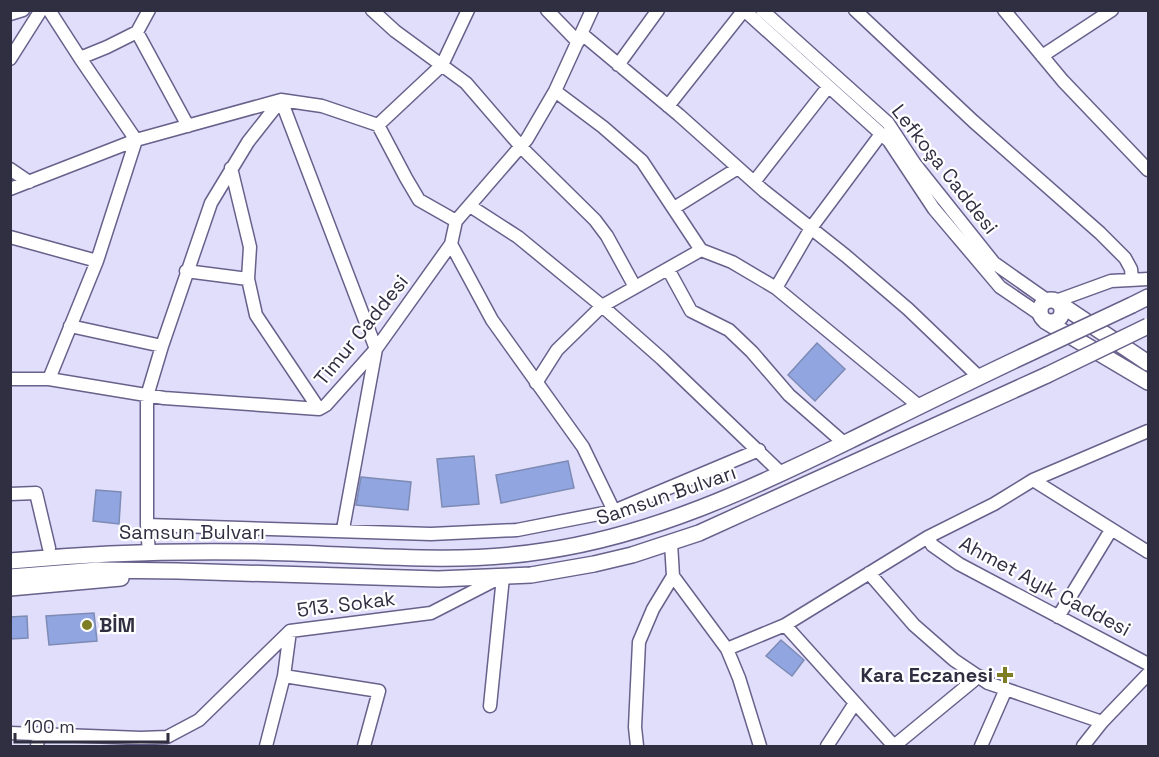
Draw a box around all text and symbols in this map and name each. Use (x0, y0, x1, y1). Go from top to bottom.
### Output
street label: Lefkoşa Caddesi (886, 99, 1004, 239)
street label: Timur Caddesi (308, 269, 414, 391)
street label: Samsun Bulvarı (593, 459, 739, 531)
street label: Samsun Bulvarı (119, 519, 265, 545)
street label: Ahmet Ayık Caddesi (955, 530, 1135, 642)
street label: 513. Sokak (295, 585, 397, 623)
place label: BİM (99, 612, 135, 638)
marker: BİM (80, 618, 94, 632)
place label: Kara Eczanesi (860, 662, 993, 688)
marker: Kara Eczanesi (998, 668, 1012, 682)
scale bar (15, 706, 168, 744)
text: 100 m (24, 715, 75, 738)

